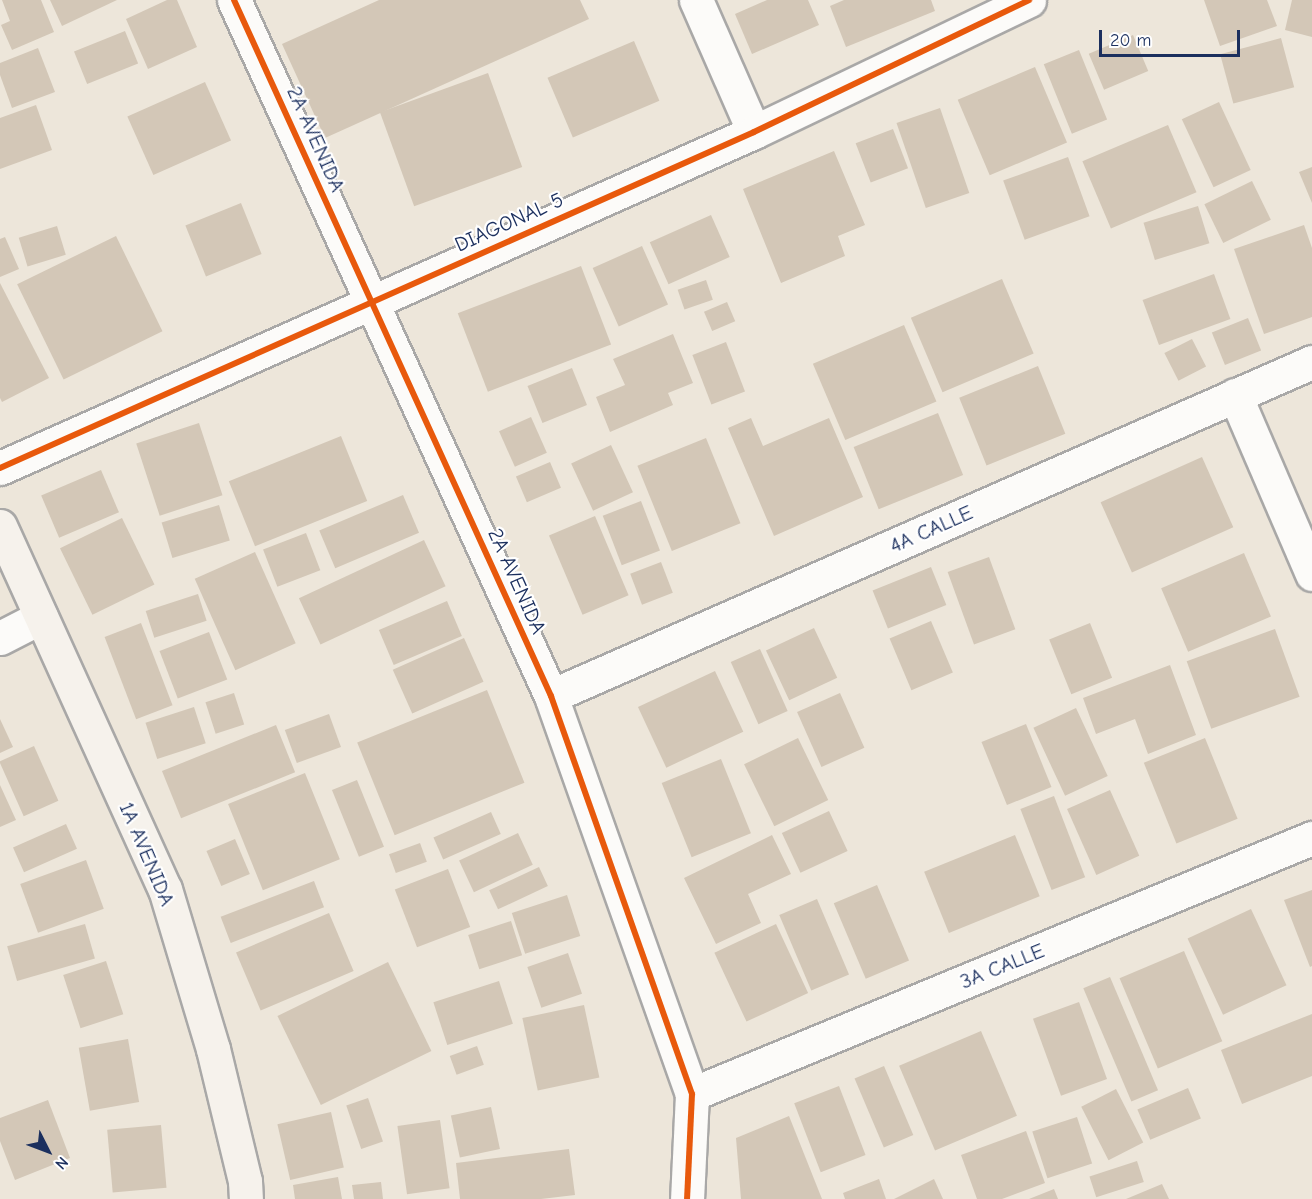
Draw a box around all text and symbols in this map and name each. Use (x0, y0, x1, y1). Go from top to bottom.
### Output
scale bar (1102, 18, 1243, 56)
text: 20 m (1110, 30, 1151, 51)
street label: 2A AVENIDA (282, 82, 350, 196)
street label: DIAGONAL 5 (451, 187, 567, 257)
street label: 4A CALLE (886, 500, 976, 558)
street label: 2A AVENIDA (483, 524, 551, 638)
street label: 1A AVENIDA (114, 798, 180, 910)
street label: 3A CALLE (956, 938, 1048, 994)
north arrow (18, 1121, 78, 1181)
text: N (51, 1153, 72, 1173)

